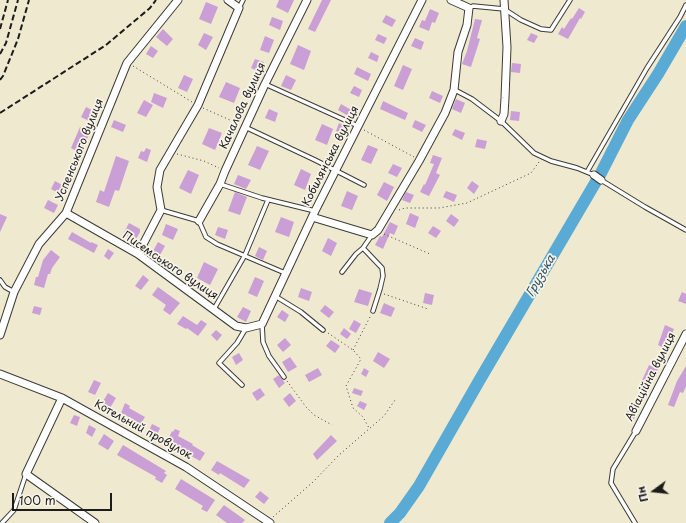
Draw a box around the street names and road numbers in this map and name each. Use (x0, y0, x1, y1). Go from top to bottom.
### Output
street label: Качалова вулиця (217, 61, 269, 151)
street label: Успенського вулиця (53, 97, 107, 203)
street label: Кобилянська вулиця (300, 104, 362, 208)
street label: Писемського вулиця (120, 229, 220, 303)
street label: Авіаційна вулиця (623, 331, 679, 423)
street label: Котельний провулок (92, 398, 194, 462)

